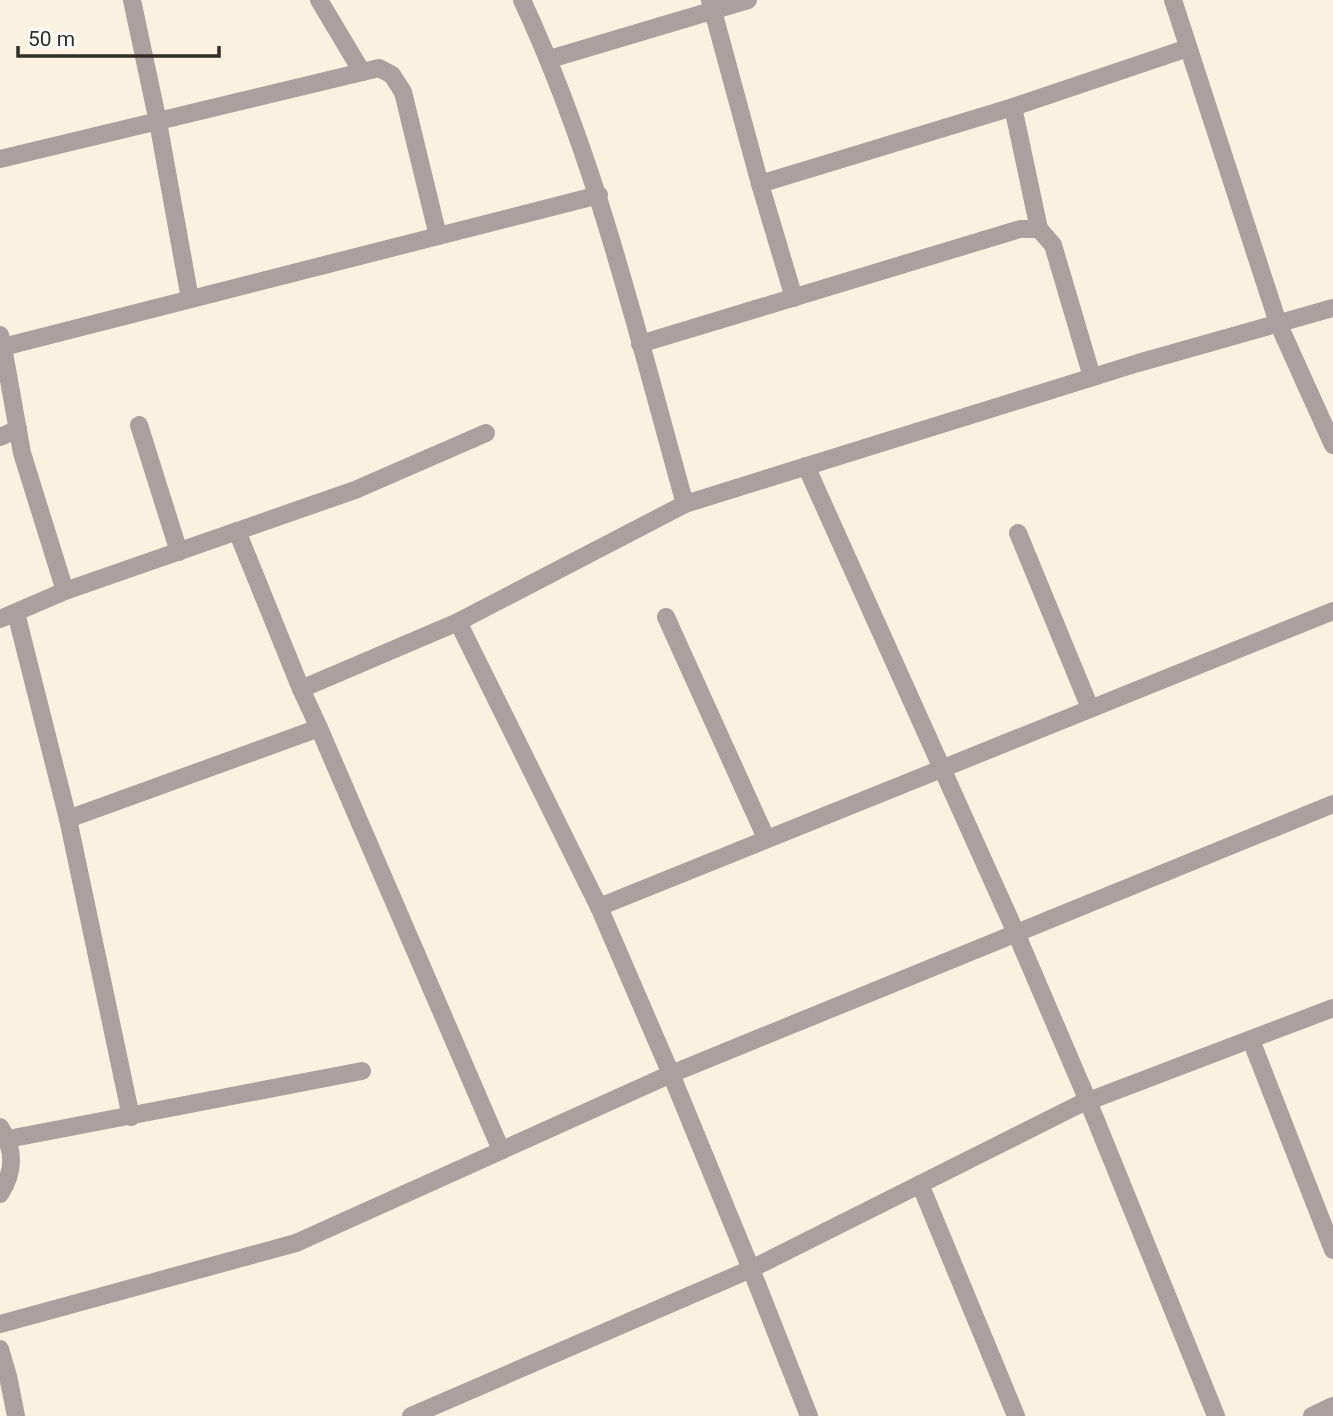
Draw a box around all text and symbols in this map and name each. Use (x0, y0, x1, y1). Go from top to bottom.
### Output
scale bar (18, 14, 219, 58)
text: 50 m (28, 27, 75, 51)

